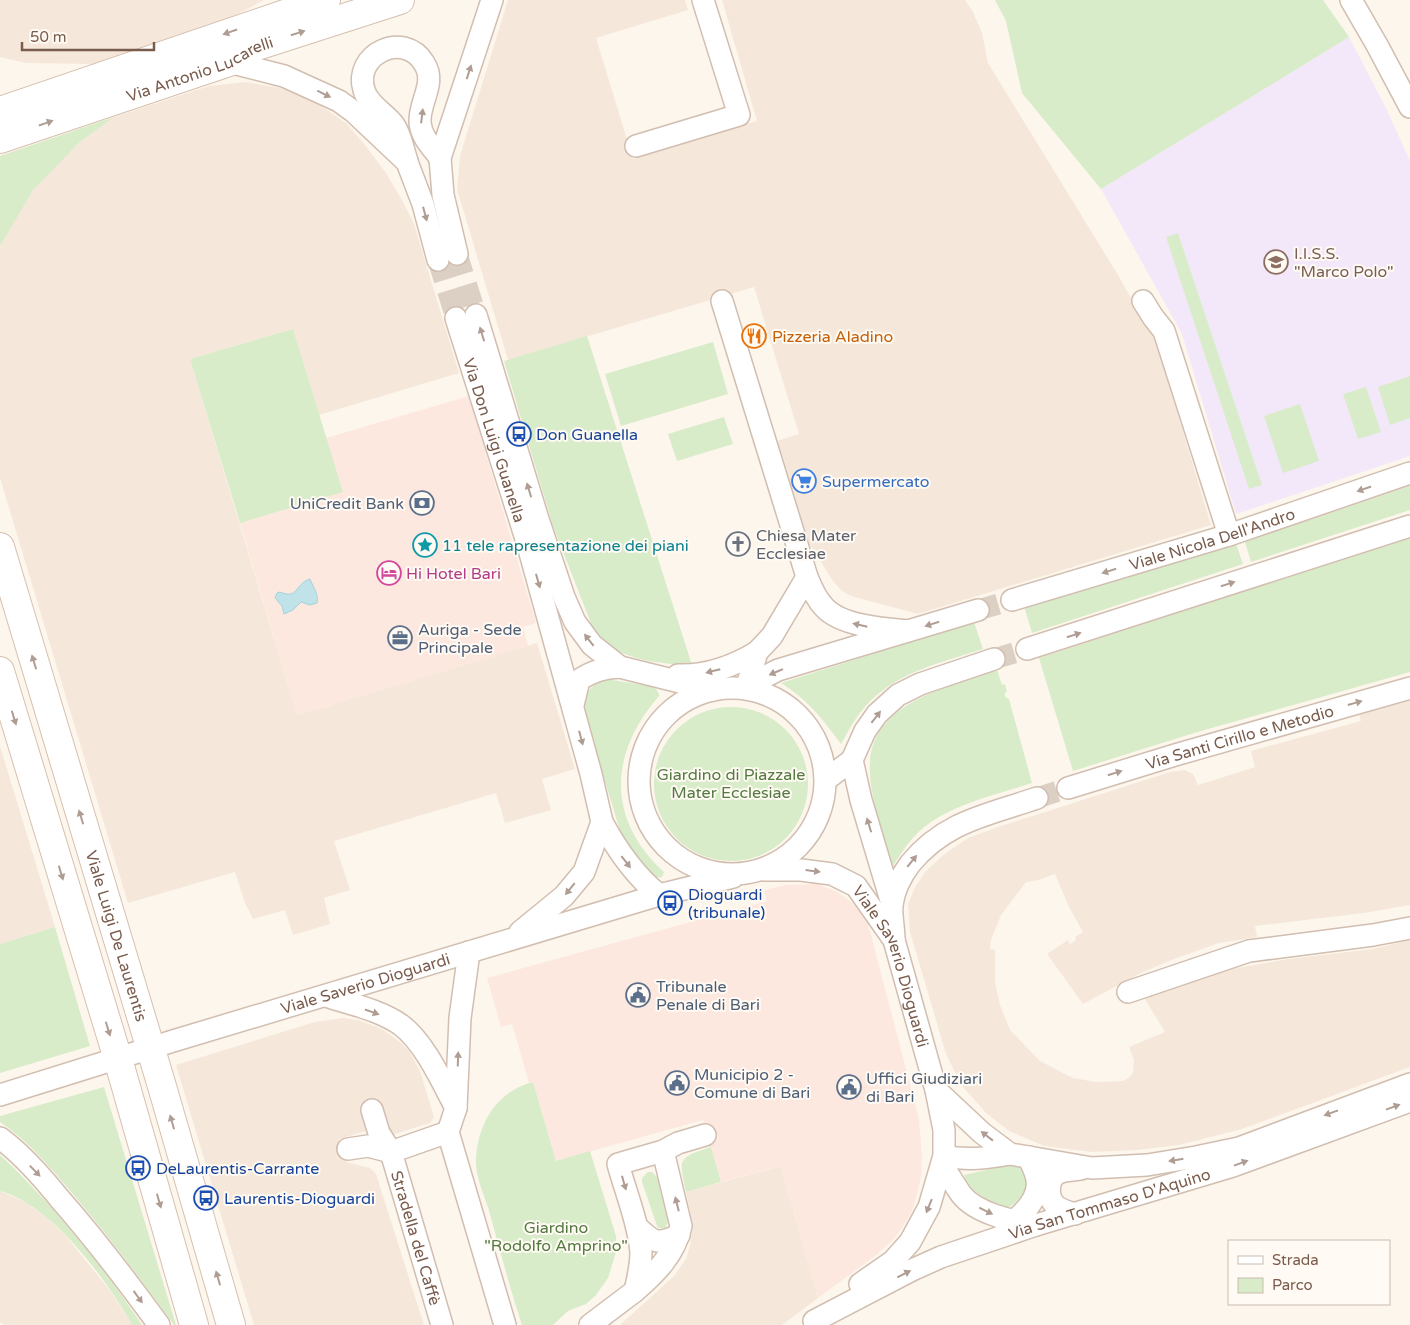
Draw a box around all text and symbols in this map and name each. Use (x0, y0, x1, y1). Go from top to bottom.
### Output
scale bar (22, 20, 155, 52)
text: 50 m (30, 28, 67, 46)
one-way arrow (222, 29, 237, 37)
one-way arrow (290, 29, 305, 37)
street label: Via Antonio Lucarelli (124, 32, 276, 107)
one-way arrow (465, 64, 473, 79)
one-way arrow (317, 91, 331, 99)
one-way arrow (418, 107, 426, 123)
one-way arrow (39, 119, 54, 127)
one-way arrow (422, 206, 430, 221)
place label: I.I.S.S. "Marco Polo" (1294, 244, 1394, 282)
school or university icon: I.I.S.S. "Marco Polo" (1263, 249, 1289, 275)
restaurant icon: Pizzeria Aladino (741, 323, 767, 349)
one-way arrow (477, 327, 485, 342)
place label: Pizzeria Aladino (772, 327, 893, 347)
street label: Via Don Luigi Guanella (458, 356, 529, 525)
bus stop icon: Don Guanella (506, 421, 532, 447)
place label: Don Guanella (536, 425, 638, 445)
supermarket icon: Supermercato (791, 468, 817, 494)
place label: Supermercato (822, 472, 929, 492)
one-way arrow (525, 482, 533, 497)
one-way arrow (1356, 485, 1371, 493)
bank icon: UniCredit Bank (409, 490, 435, 516)
place label: UniCredit Bank (290, 494, 404, 514)
street label: Viale Nicola Dell'Andro (1127, 504, 1298, 575)
place label: Chiesa Mater Ecclesiae (756, 526, 857, 564)
church icon: Chiesa Mater Ecclesiae (725, 531, 751, 557)
place icon: 11 tele rapresentazione dei piani (412, 532, 438, 558)
place label: 11 tele rapresentazione dei piani (442, 536, 689, 556)
hotel icon: Hi Hotel Bari (376, 560, 402, 586)
place label: Hi Hotel Bari (406, 564, 501, 584)
one-way arrow (1102, 568, 1117, 575)
one-way arrow (534, 574, 542, 589)
one-way arrow (1221, 580, 1236, 588)
place label: Auriga - Sede Principale (418, 620, 522, 658)
one-way arrow (852, 621, 867, 629)
one-way arrow (924, 621, 939, 629)
office icon: Auriga - Sede Principale (387, 625, 413, 651)
one-way arrow (1066, 630, 1081, 638)
one-way arrow (583, 634, 594, 647)
one-way arrow (30, 654, 38, 669)
one-way arrow (705, 667, 721, 675)
one-way arrow (769, 668, 783, 676)
one-way arrow (1347, 699, 1362, 707)
street label: Via Santi Cirillo e Metodio (1143, 701, 1336, 774)
one-way arrow (11, 710, 19, 725)
one-way arrow (870, 711, 881, 724)
one-way arrow (578, 731, 586, 746)
park label: Giardino di Piazzale Mater Ecclesiae (657, 765, 805, 803)
one-way arrow (1107, 769, 1122, 777)
one-way arrow (77, 810, 85, 825)
one-way arrow (864, 817, 872, 832)
street label: Viale Luigi De Laurentis (81, 848, 151, 1024)
one-way arrow (621, 855, 632, 868)
one-way arrow (907, 855, 918, 868)
one-way arrow (58, 866, 66, 881)
one-way arrow (805, 867, 821, 875)
street label: Viale Saverio Dioguardi (848, 882, 933, 1050)
one-way arrow (564, 883, 575, 896)
place label: Dioguardi (tribunale) (688, 885, 765, 923)
bus stop icon: Dioguardi (tribunale) (657, 890, 683, 916)
street label: Viale Saverio Dioguardi (279, 949, 453, 1019)
place label: Tribunale Penale di Bari (656, 977, 760, 1015)
public building icon: Tribunale Penale di Bari (625, 982, 651, 1008)
one-way arrow (364, 1008, 379, 1016)
one-way arrow (105, 1021, 113, 1036)
one-way arrow (455, 1051, 463, 1067)
place label: Municipio 2 - Comune di Bari (694, 1065, 810, 1103)
place label: Uffici Giudiziari di Bari (866, 1069, 982, 1107)
public building icon: Municipio 2 - Comune di Bari (664, 1070, 690, 1096)
public building icon: Uffici Giudiziari di Bari (836, 1074, 862, 1100)
one-way arrow (1386, 1103, 1401, 1110)
one-way arrow (1324, 1110, 1339, 1117)
one-way arrow (168, 1114, 176, 1129)
one-way arrow (980, 1131, 993, 1142)
bus stop icon: DeLaurentis-Carrante (125, 1155, 151, 1181)
one-way arrow (1168, 1157, 1184, 1165)
place label: DeLaurentis-Carrante (156, 1159, 319, 1179)
one-way arrow (1234, 1159, 1249, 1167)
street label: Via San Tommaso D'Aquino (1006, 1164, 1213, 1245)
one-way arrow (29, 1165, 41, 1177)
street label: Stradella del Caffè (386, 1168, 445, 1308)
one-way arrow (620, 1175, 628, 1190)
bus stop icon: Laurentis-Dioguardi (193, 1185, 219, 1211)
place label: Laurentis-Dioguardi (224, 1189, 375, 1209)
one-way arrow (155, 1194, 163, 1209)
one-way arrow (672, 1197, 680, 1212)
one-way arrow (924, 1198, 932, 1213)
one-way arrow (979, 1207, 993, 1215)
park label: Giardino "Rodolfo Amprino" (484, 1218, 628, 1256)
legend (1228, 1240, 1390, 1305)
text: Strada (1272, 1251, 1319, 1269)
one-way arrow (897, 1270, 911, 1278)
one-way arrow (213, 1271, 221, 1286)
text: Parco (1272, 1276, 1313, 1294)
one-way arrow (133, 1290, 143, 1304)

